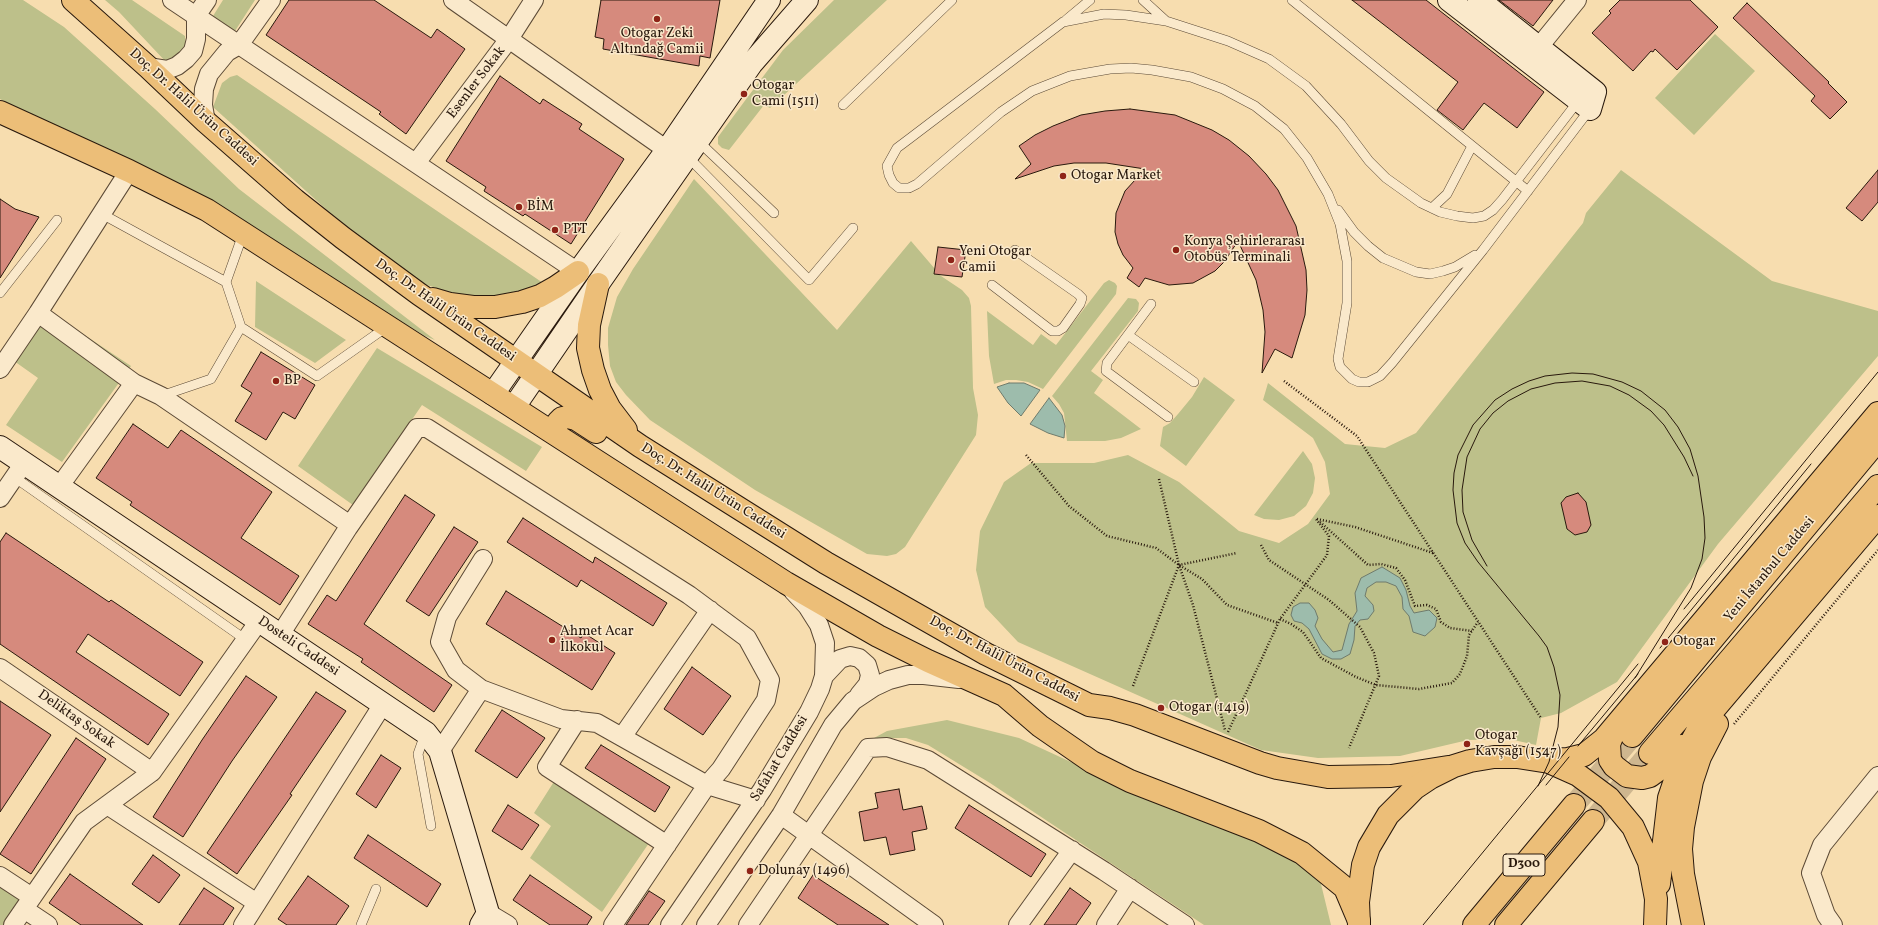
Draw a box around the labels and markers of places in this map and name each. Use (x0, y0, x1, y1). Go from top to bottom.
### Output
marker: Otogar Zeki Altındağ Camii (652, 14, 662, 24)
place label: Otogar Zeki Altındağ Camii (610, 26, 704, 58)
place label: Otogar Cami (1511) (752, 78, 819, 110)
marker: Otogar Cami (1511) (739, 89, 749, 99)
place label: Otogar Market (1071, 168, 1161, 184)
marker: Otogar Market (1058, 171, 1068, 181)
place label: BİM (527, 199, 554, 215)
marker: BİM (514, 202, 524, 212)
place label: PTT (563, 222, 588, 238)
marker: PTT (550, 225, 560, 235)
place label: Konya Şehirlerarası Otobüs Terminali (1184, 234, 1305, 266)
place label: Yeni Otogar Camii (959, 244, 1031, 276)
marker: Konya Şehirlerarası Otobüs Terminali (1171, 245, 1181, 255)
marker: Yeni Otogar Camii (946, 255, 956, 265)
place label: BP (284, 373, 301, 389)
marker: BP (271, 376, 281, 386)
place label: Ahmet Acar İlkokul (560, 624, 634, 656)
place label: Otogar (1673, 634, 1715, 650)
marker: Ahmet Acar İlkokul (547, 635, 557, 645)
marker: Otogar (1660, 637, 1670, 647)
place label: Otogar (1419) (1169, 700, 1249, 716)
marker: Otogar (1419) (1156, 703, 1166, 713)
place label: Otogar Kavşağı (1547) (1475, 728, 1561, 760)
marker: Otogar Kavşağı (1547) (1462, 739, 1472, 749)
place label: Dolunay (1496) (758, 863, 849, 879)
marker: Dolunay (1496) (745, 866, 755, 876)

